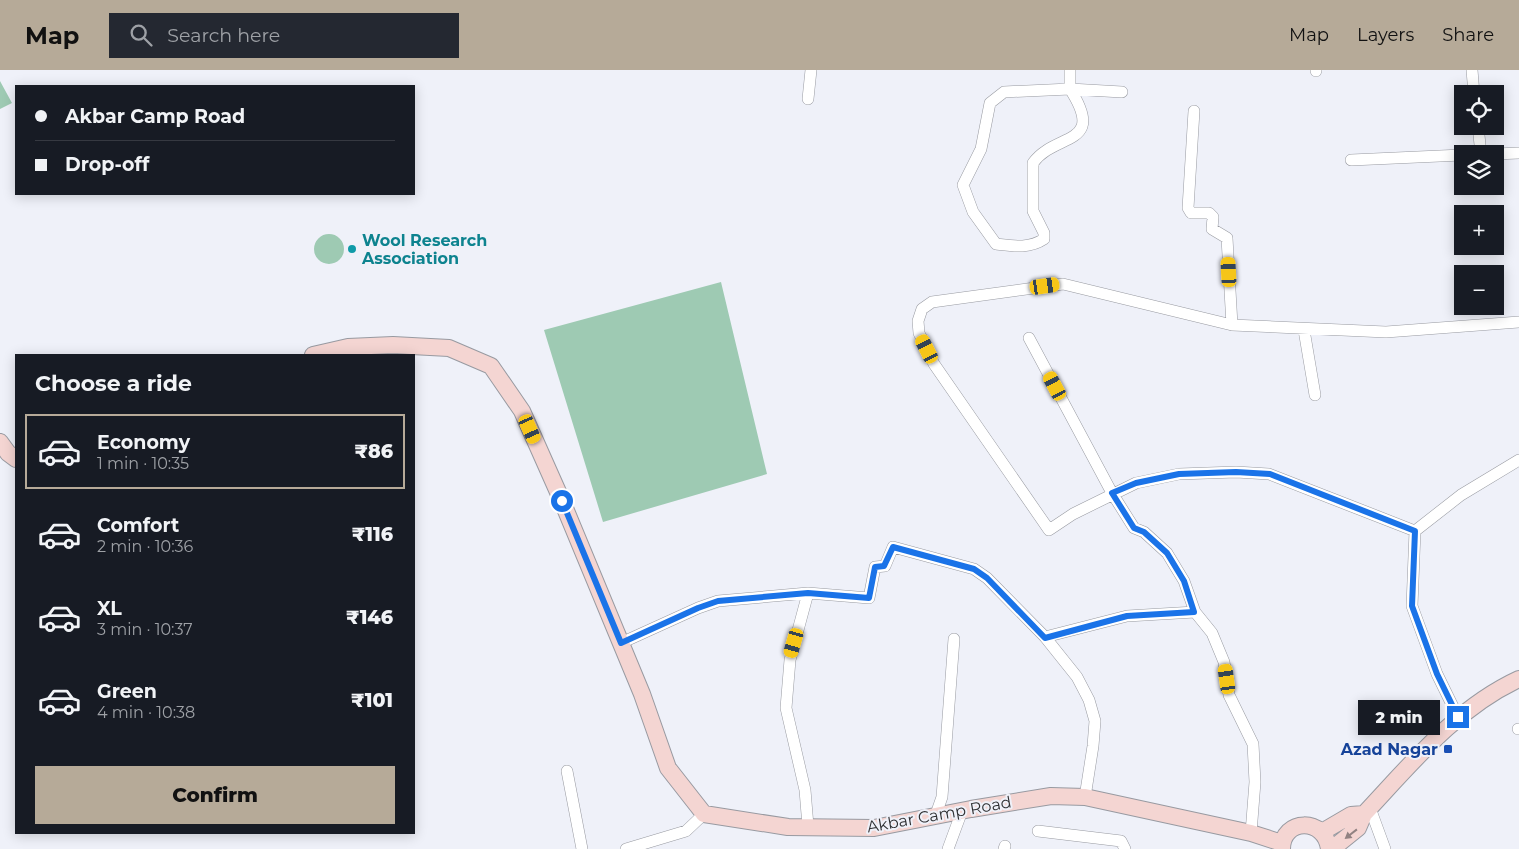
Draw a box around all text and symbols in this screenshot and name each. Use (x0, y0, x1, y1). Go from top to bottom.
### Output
search box (109, 13, 459, 58)
text: Map (25, 21, 79, 50)
icon: search (127, 21, 155, 49)
text: Search here (167, 24, 280, 47)
text: Map (1289, 24, 1329, 46)
text: Layers (1357, 24, 1414, 46)
text: Share (1442, 24, 1494, 46)
map controls (1454, 85, 1504, 315)
button: locate (1454, 85, 1504, 135)
text: Akbar Camp Road (65, 105, 245, 128)
button: layers (1454, 145, 1504, 195)
text: Drop-off (65, 153, 149, 176)
button: + (1454, 205, 1504, 255)
place label: Wool Research Association (361, 231, 487, 268)
marker: Wool Research Association (346, 243, 358, 255)
car (1220, 257, 1237, 287)
button: − (1454, 265, 1504, 315)
car (1029, 276, 1060, 296)
car (913, 332, 940, 366)
car (1041, 369, 1068, 403)
text: Choose a ride (35, 370, 192, 397)
car (517, 412, 542, 446)
icon: car (37, 429, 82, 474)
text: Economy (97, 431, 190, 454)
text: ₹86 (354, 440, 393, 463)
text: 1 min · 10:35 (97, 454, 189, 473)
route start (551, 490, 573, 512)
icon: car (37, 512, 82, 557)
text: Comfort (97, 514, 179, 537)
text: ₹116 (351, 523, 393, 546)
text: 2 min · 10:36 (97, 537, 193, 556)
icon: car (37, 595, 82, 640)
text: XL (97, 597, 122, 620)
text: ₹146 (346, 606, 393, 629)
text: 3 min · 10:37 (97, 620, 193, 639)
car (782, 627, 805, 659)
car (1217, 663, 1236, 695)
icon: car (37, 678, 82, 723)
text: Green (97, 680, 157, 703)
text: ₹101 (351, 689, 393, 712)
callout: 2 min (1358, 700, 1440, 734)
text: 4 min · 10:38 (97, 703, 195, 722)
route end (1447, 706, 1469, 728)
text: 2 min (1375, 708, 1423, 727)
place label: Azad Nagar (1340, 740, 1438, 759)
marker: Azad Nagar (1442, 743, 1454, 755)
button: Confirm (35, 766, 395, 824)
street label: Akbar Camp Road (865, 792, 1013, 837)
one-way arrow (1344, 829, 1358, 839)

